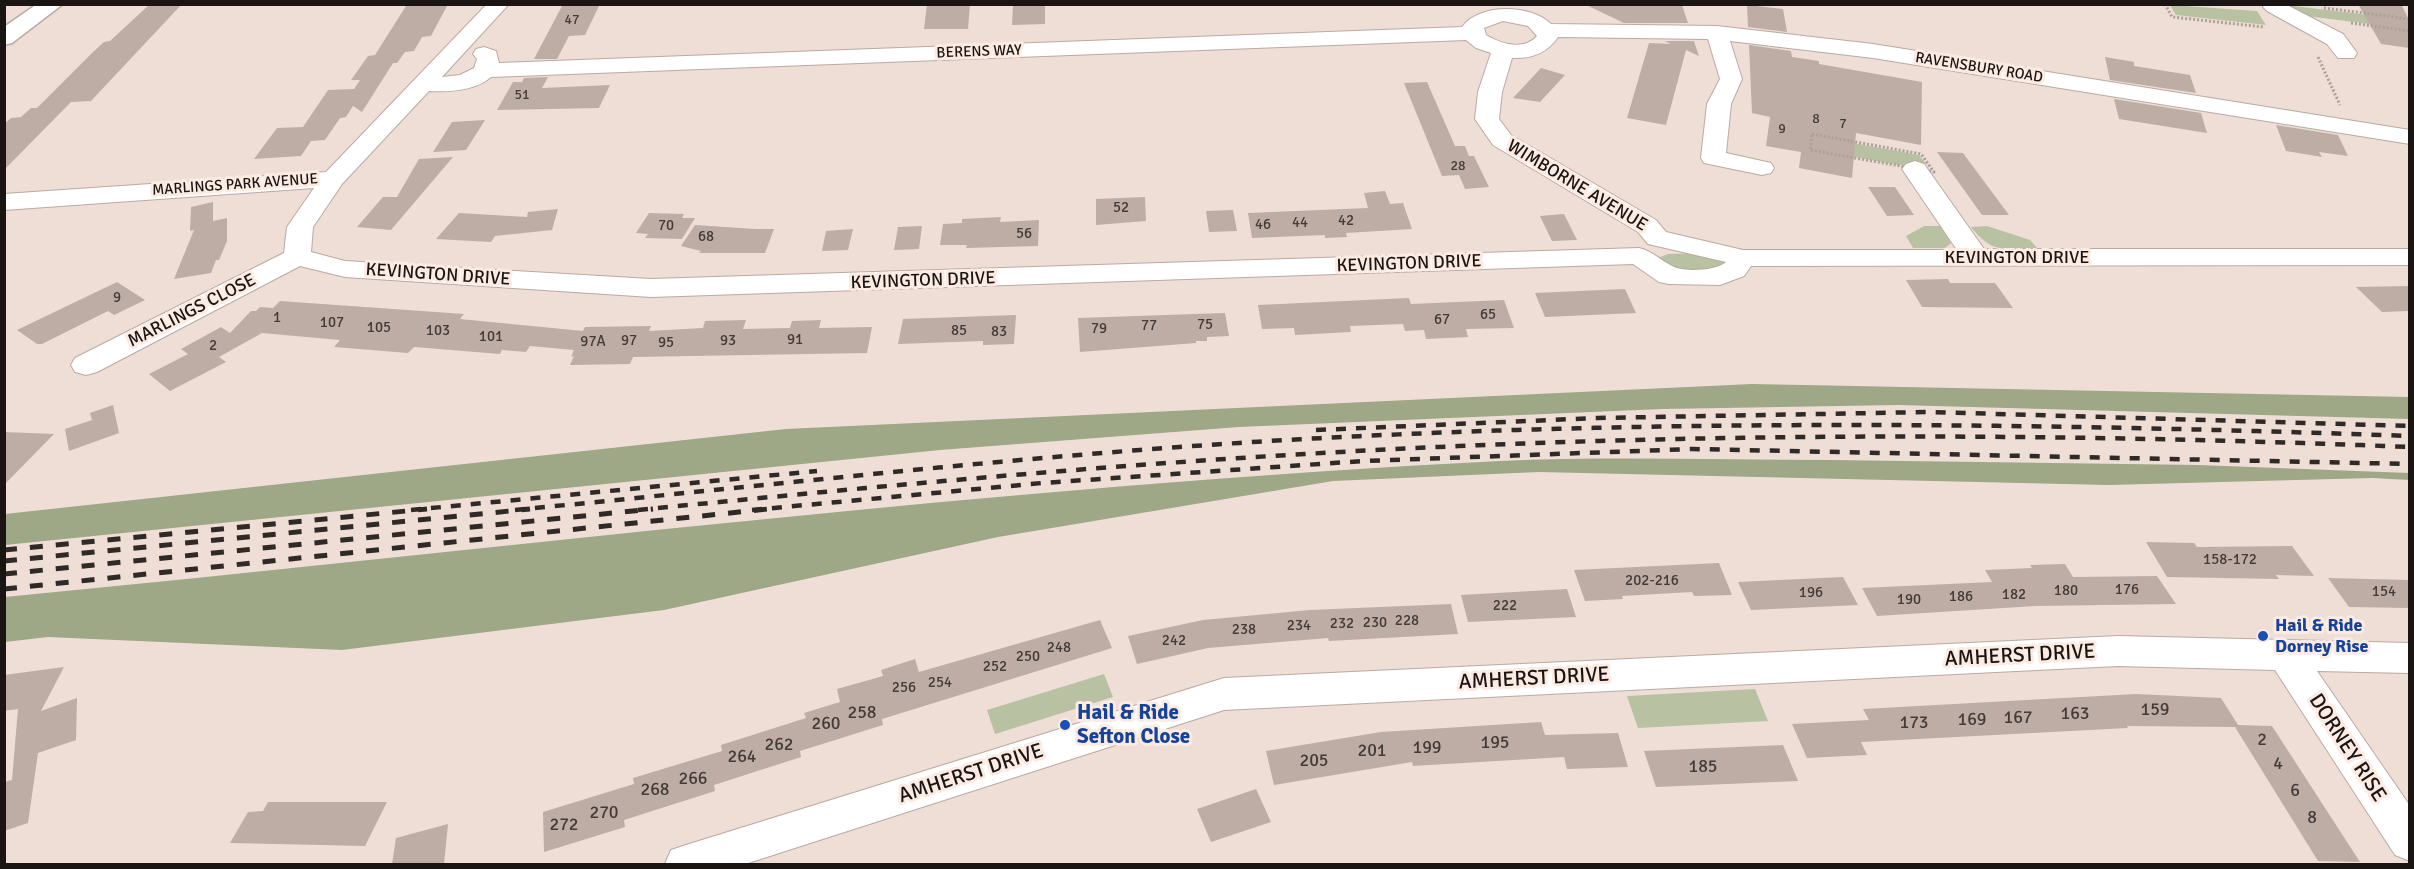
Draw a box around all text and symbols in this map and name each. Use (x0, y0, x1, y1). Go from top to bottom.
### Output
house number: 47 (564, 12, 580, 28)
street label: BERENS WAY (936, 42, 1022, 62)
street label: RAVENSBURY ROAD (1914, 49, 2044, 87)
house number: 51 (514, 87, 530, 103)
house number: 8 (1812, 111, 1820, 127)
house number: 7 (1839, 116, 1847, 132)
house number: 9 (1778, 121, 1786, 137)
street label: WIMBORNE AVENUE (1503, 136, 1651, 236)
house number: 28 (1450, 158, 1466, 174)
street label: MARLINGS PARK AVENUE (152, 170, 318, 200)
house number: 52 (1113, 199, 1129, 217)
house number: 42 (1338, 212, 1354, 230)
house number: 44 (1292, 214, 1308, 232)
house number: 46 (1255, 216, 1271, 234)
house number: 70 (658, 217, 674, 235)
house number: 56 (1016, 225, 1032, 243)
house number: 68 (698, 228, 714, 246)
street label: KEVINGTON DRIVE (1944, 247, 2090, 269)
street label: KEVINGTON DRIVE (1336, 251, 1482, 277)
street label: KEVINGTON DRIVE (365, 259, 511, 291)
street label: KEVINGTON DRIVE (850, 268, 996, 294)
street label: MARLINGS CLOSE (125, 270, 259, 352)
house number: 9 (113, 289, 121, 307)
house number: 65 (1480, 306, 1496, 324)
house number: 1 (273, 309, 281, 327)
house number: 67 (1434, 311, 1450, 329)
house number: 107 (320, 314, 344, 332)
house number: 75 (1197, 316, 1213, 334)
house number: 77 (1141, 317, 1157, 335)
house number: 105 (367, 319, 391, 337)
house number: 79 (1091, 320, 1107, 338)
house number: 103 (426, 322, 450, 340)
house number: 85 (951, 322, 967, 340)
house number: 83 (991, 323, 1007, 341)
house number: 101 (479, 328, 503, 346)
house number: 91 (787, 331, 803, 349)
house number: 97 (621, 332, 637, 350)
house number: 93 (720, 332, 736, 350)
house number: 97A (580, 333, 606, 351)
house number: 95 (658, 334, 674, 352)
house number: 2 (209, 337, 217, 355)
house number: 158-172 (2203, 551, 2257, 569)
house number: 202-216 (1625, 572, 1679, 590)
house number: 176 (2115, 581, 2139, 599)
house number: 180 (2054, 582, 2078, 600)
house number: 154 (2372, 583, 2396, 601)
house number: 196 (1799, 584, 1823, 602)
house number: 182 (2002, 586, 2026, 604)
house number: 186 (1949, 588, 1973, 606)
house number: 190 (1897, 591, 1921, 609)
house number: 222 (1493, 597, 1517, 615)
house number: 228 (1395, 612, 1419, 630)
house number: 230 (1363, 614, 1387, 632)
house number: 232 (1330, 615, 1354, 633)
place label: Hail & Ride Dorney Rise (2275, 615, 2368, 658)
house number: 234 (1287, 617, 1311, 635)
house number: 238 (1232, 621, 1256, 639)
marker: Hail & Ride Dorney Rise (2256, 629, 2270, 643)
house number: 242 (1162, 632, 1186, 650)
house number: 248 (1047, 639, 1071, 657)
street label: AMHERST DRIVE (1944, 639, 2096, 673)
house number: 250 (1016, 648, 1040, 666)
house number: 252 (983, 658, 1007, 676)
street label: AMHERST DRIVE (1458, 662, 1610, 696)
house number: 254 (928, 674, 952, 692)
house number: 256 (892, 679, 916, 697)
street label: DORNEY RISE (2303, 689, 2391, 807)
house number: 159 (2140, 699, 2170, 721)
place label: Hail & Ride Sefton Close (1077, 700, 1190, 750)
house number: 258 (847, 702, 877, 724)
house number: 163 (2060, 703, 2090, 725)
house number: 167 (2003, 707, 2033, 729)
house number: 169 (1957, 709, 1987, 731)
house number: 173 (1899, 712, 1929, 734)
house number: 260 (811, 713, 841, 735)
marker: Hail & Ride Sefton Close (1058, 718, 1072, 732)
house number: 2 (2257, 729, 2267, 751)
house number: 195 (1480, 732, 1510, 754)
house number: 262 (764, 734, 794, 756)
house number: 199 (1412, 737, 1442, 759)
street label: AMHERST DRIVE (895, 739, 1047, 809)
house number: 201 (1357, 740, 1387, 762)
house number: 264 (727, 746, 757, 768)
house number: 205 (1299, 750, 1329, 772)
house number: 4 (2273, 753, 2283, 775)
house number: 185 (1688, 756, 1718, 778)
house number: 266 (678, 768, 708, 790)
house number: 268 (640, 779, 670, 801)
house number: 6 (2290, 780, 2300, 802)
house number: 270 (589, 802, 619, 824)
house number: 8 (2307, 807, 2317, 829)
house number: 272 (549, 814, 579, 836)

